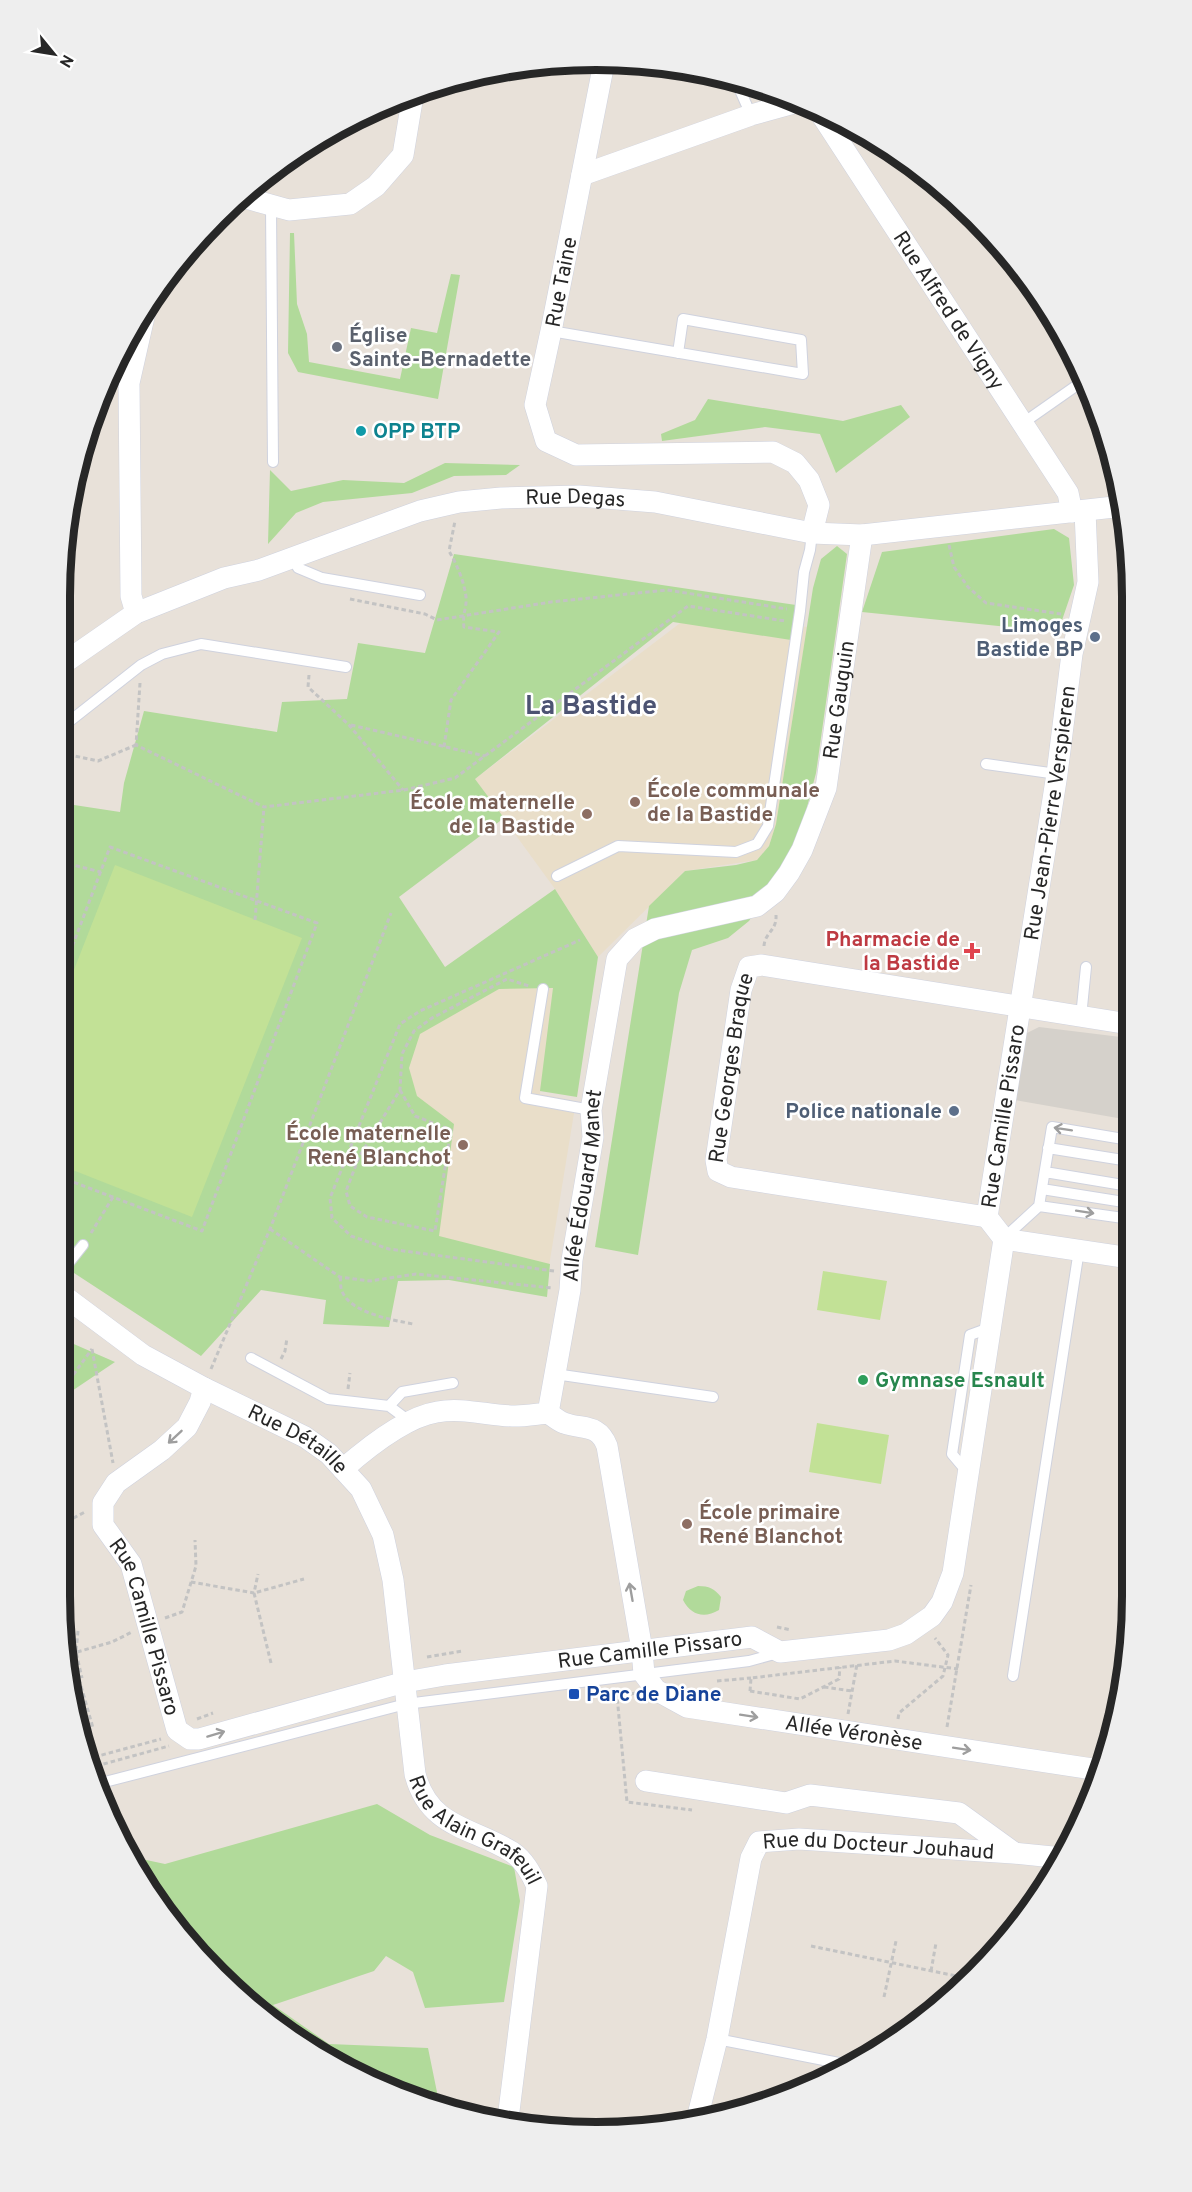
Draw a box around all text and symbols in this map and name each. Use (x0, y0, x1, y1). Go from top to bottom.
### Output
north arrow (24, 24, 84, 84)
text: N (54, 51, 77, 70)
street label: Rue Alfred de Vigny (886, 226, 1009, 396)
street label: Rue Taine (540, 235, 584, 330)
place label: Église Sainte-Bernadette (349, 322, 531, 374)
marker: Église Sainte-Bernadette (330, 340, 344, 354)
place label: OPP BTP (373, 419, 460, 446)
marker: OPP BTP (354, 424, 368, 438)
street label: Rue Degas (525, 484, 626, 515)
place label: Limoges Bastide BP (976, 613, 1083, 664)
marker: Limoges Bastide BP (1088, 630, 1102, 644)
street label: Rue Gauguin (818, 639, 862, 761)
street label: Rue Jean-Pierre Verspieren (1019, 684, 1083, 943)
district label: La Bastide (525, 690, 657, 724)
place label: École communale de la Bastide (647, 777, 820, 829)
place label: École maternelle de la Bastide (410, 789, 575, 841)
marker: École communale de la Bastide (628, 795, 642, 809)
marker: École maternelle de la Bastide (580, 807, 594, 821)
place label: Pharmacie de la Bastide (826, 927, 960, 978)
marker: Pharmacie de la Bastide (965, 944, 979, 958)
street label: Rue Georges Braque (704, 969, 761, 1165)
street label: Rue Camille Pissaro (977, 1023, 1032, 1210)
street label: Allée Édouard Manet (559, 1087, 609, 1283)
place label: Police nationale (785, 1099, 942, 1126)
marker: Police nationale (947, 1104, 961, 1118)
place label: École maternelle René Blanchot (286, 1120, 451, 1172)
one-way arrow (1053, 1123, 1073, 1134)
marker: École maternelle René Blanchot (456, 1138, 470, 1152)
one-way arrow (1074, 1207, 1094, 1218)
place label: Gymnase Esnault (875, 1368, 1045, 1395)
marker: Gymnase Esnault (856, 1373, 870, 1387)
street label: Rue Détaille (243, 1399, 353, 1480)
one-way arrow (168, 1430, 183, 1445)
place label: École primaire René Blanchot (699, 1499, 843, 1551)
marker: École primaire René Blanchot (680, 1517, 694, 1531)
street label: Rue Camille Pissaro (102, 1533, 184, 1719)
one-way arrow (626, 1583, 637, 1602)
street label: Rue Camille Pissaro (556, 1626, 744, 1676)
place label: Parc de Diane (586, 1682, 722, 1709)
marker: Parc de Diane (567, 1687, 581, 1701)
street label: Allée Véronèse (783, 1710, 924, 1758)
one-way arrow (739, 1711, 758, 1722)
one-way arrow (206, 1728, 225, 1739)
one-way arrow (952, 1744, 972, 1755)
street label: Rue Alain Grafeuil (401, 1772, 546, 1890)
street label: Rue du Docteur Jouhaud (762, 1827, 995, 1867)

